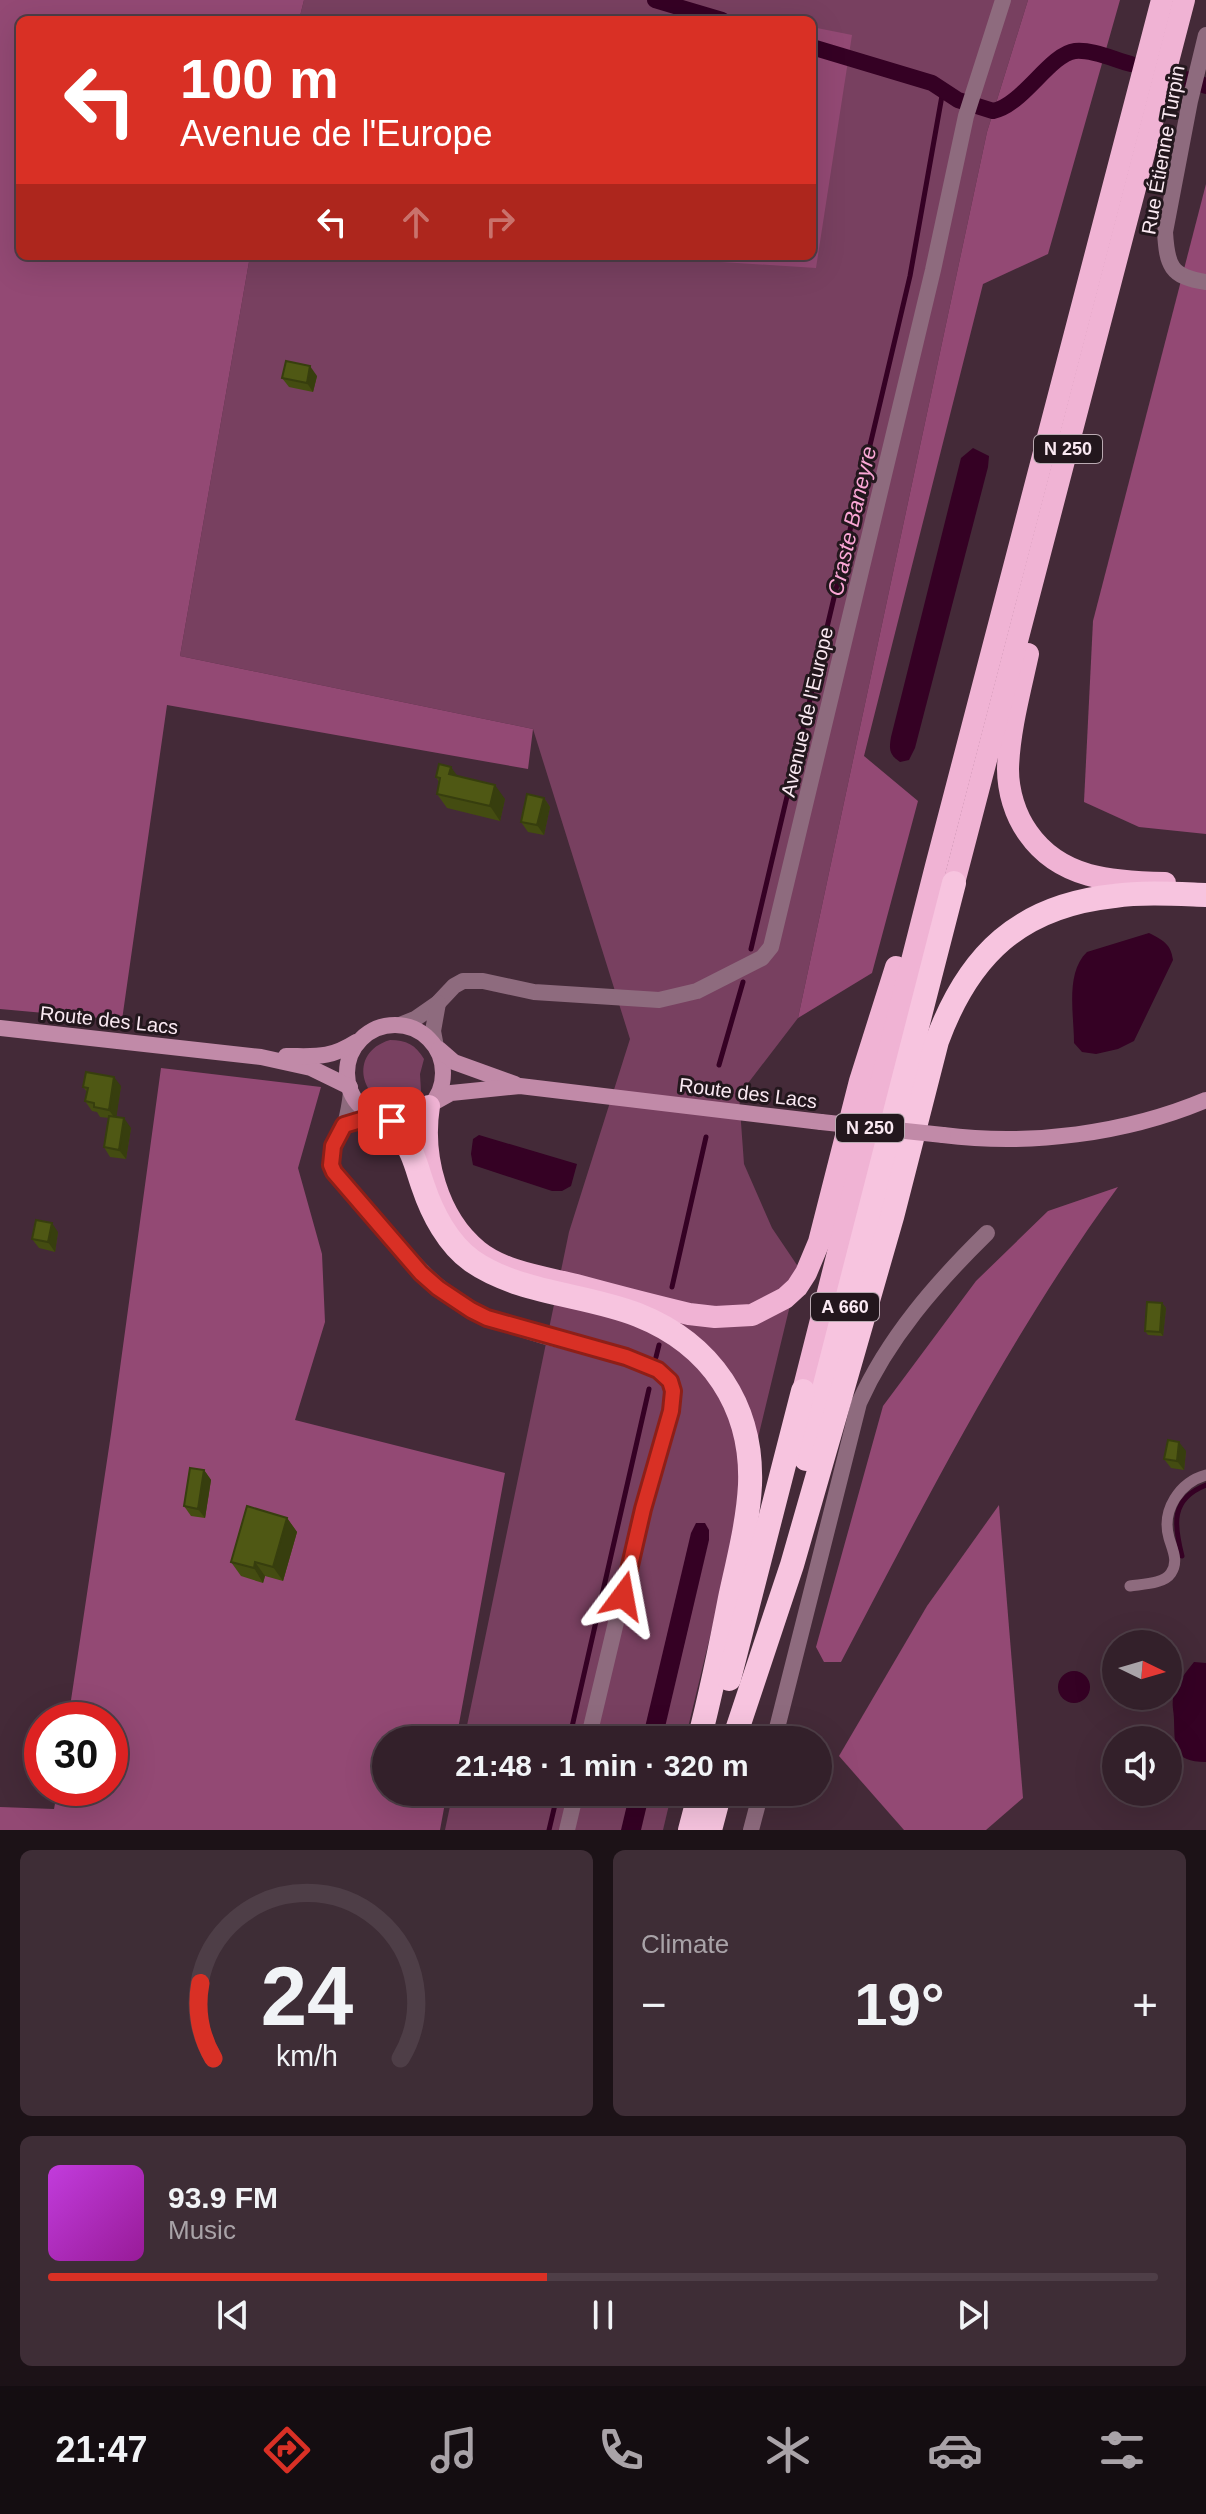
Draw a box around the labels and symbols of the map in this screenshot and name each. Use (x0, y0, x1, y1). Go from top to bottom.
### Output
street label: Rue Étienne Turpin (1137, 64, 1189, 236)
road number: N 250 (1034, 435, 1102, 463)
water label: Craste Baneyre (823, 444, 881, 598)
street label: Avenue de l'Europe (777, 625, 837, 799)
street label: Route des Lacs (39, 1002, 179, 1038)
street label: Route des Lacs (678, 1074, 818, 1112)
pin (358, 1087, 426, 1155)
road number: N 250 (836, 1114, 904, 1142)
road number: A 660 (811, 1293, 879, 1321)
position arrow (581, 1554, 665, 1638)
north arrow (1102, 1630, 1182, 1710)
speed limit sign: 30 (24, 1702, 128, 1806)

